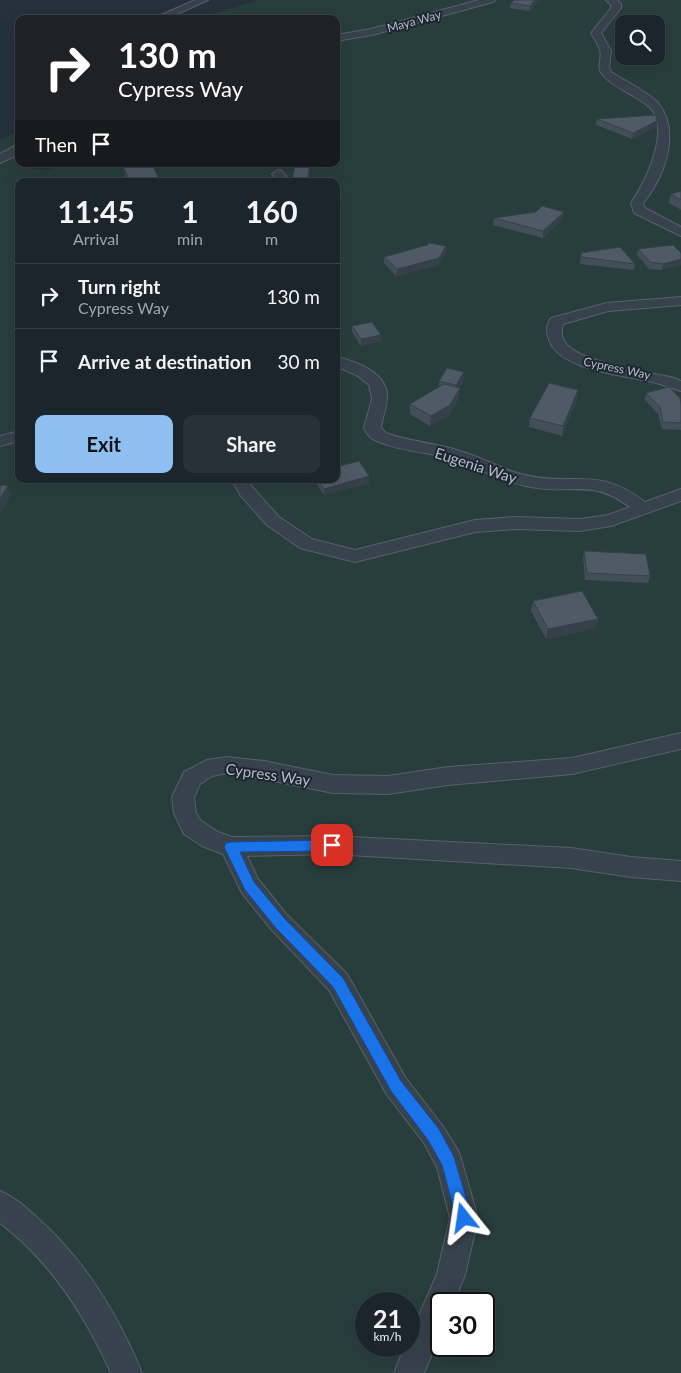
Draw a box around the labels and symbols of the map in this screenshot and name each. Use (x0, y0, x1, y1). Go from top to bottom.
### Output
street label: Maya Way (385, 6, 444, 35)
street label: Cypress Way (582, 354, 653, 383)
street label: Eugenia Way (433, 443, 519, 487)
street label: Cypress Way (225, 759, 312, 789)
pin (311, 824, 353, 866)
position arrow (437, 1191, 489, 1243)
speed limit sign: 30 (430, 1292, 495, 1357)

